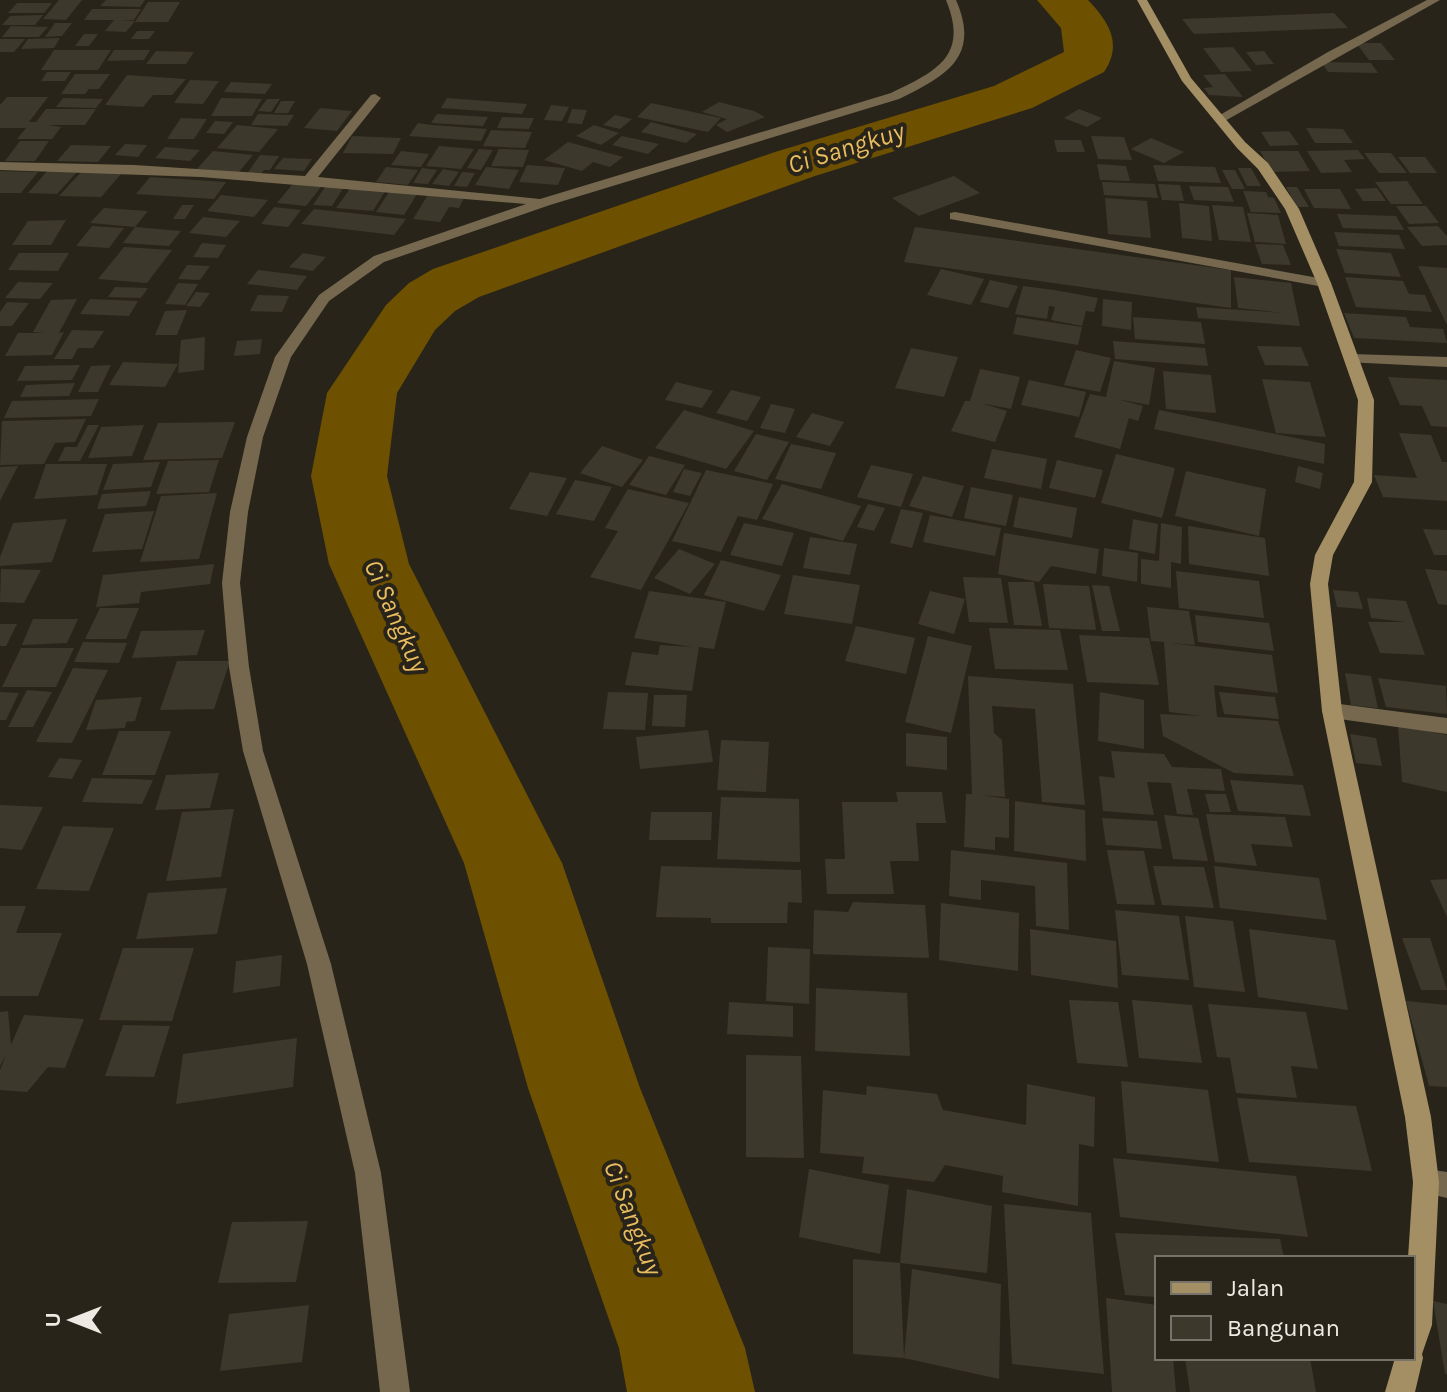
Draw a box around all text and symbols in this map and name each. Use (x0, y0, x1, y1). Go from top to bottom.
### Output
water label: Ci Sangkuy (784, 115, 909, 180)
water label: Ci Sangkuy (357, 555, 435, 678)
water label: Ci Sangkuy (597, 1156, 669, 1280)
legend (1155, 1256, 1415, 1360)
text: Jalan (1227, 1274, 1284, 1302)
north arrow (32, 1280, 112, 1360)
text: U (40, 1312, 66, 1328)
text: Bangunan (1227, 1314, 1340, 1342)

